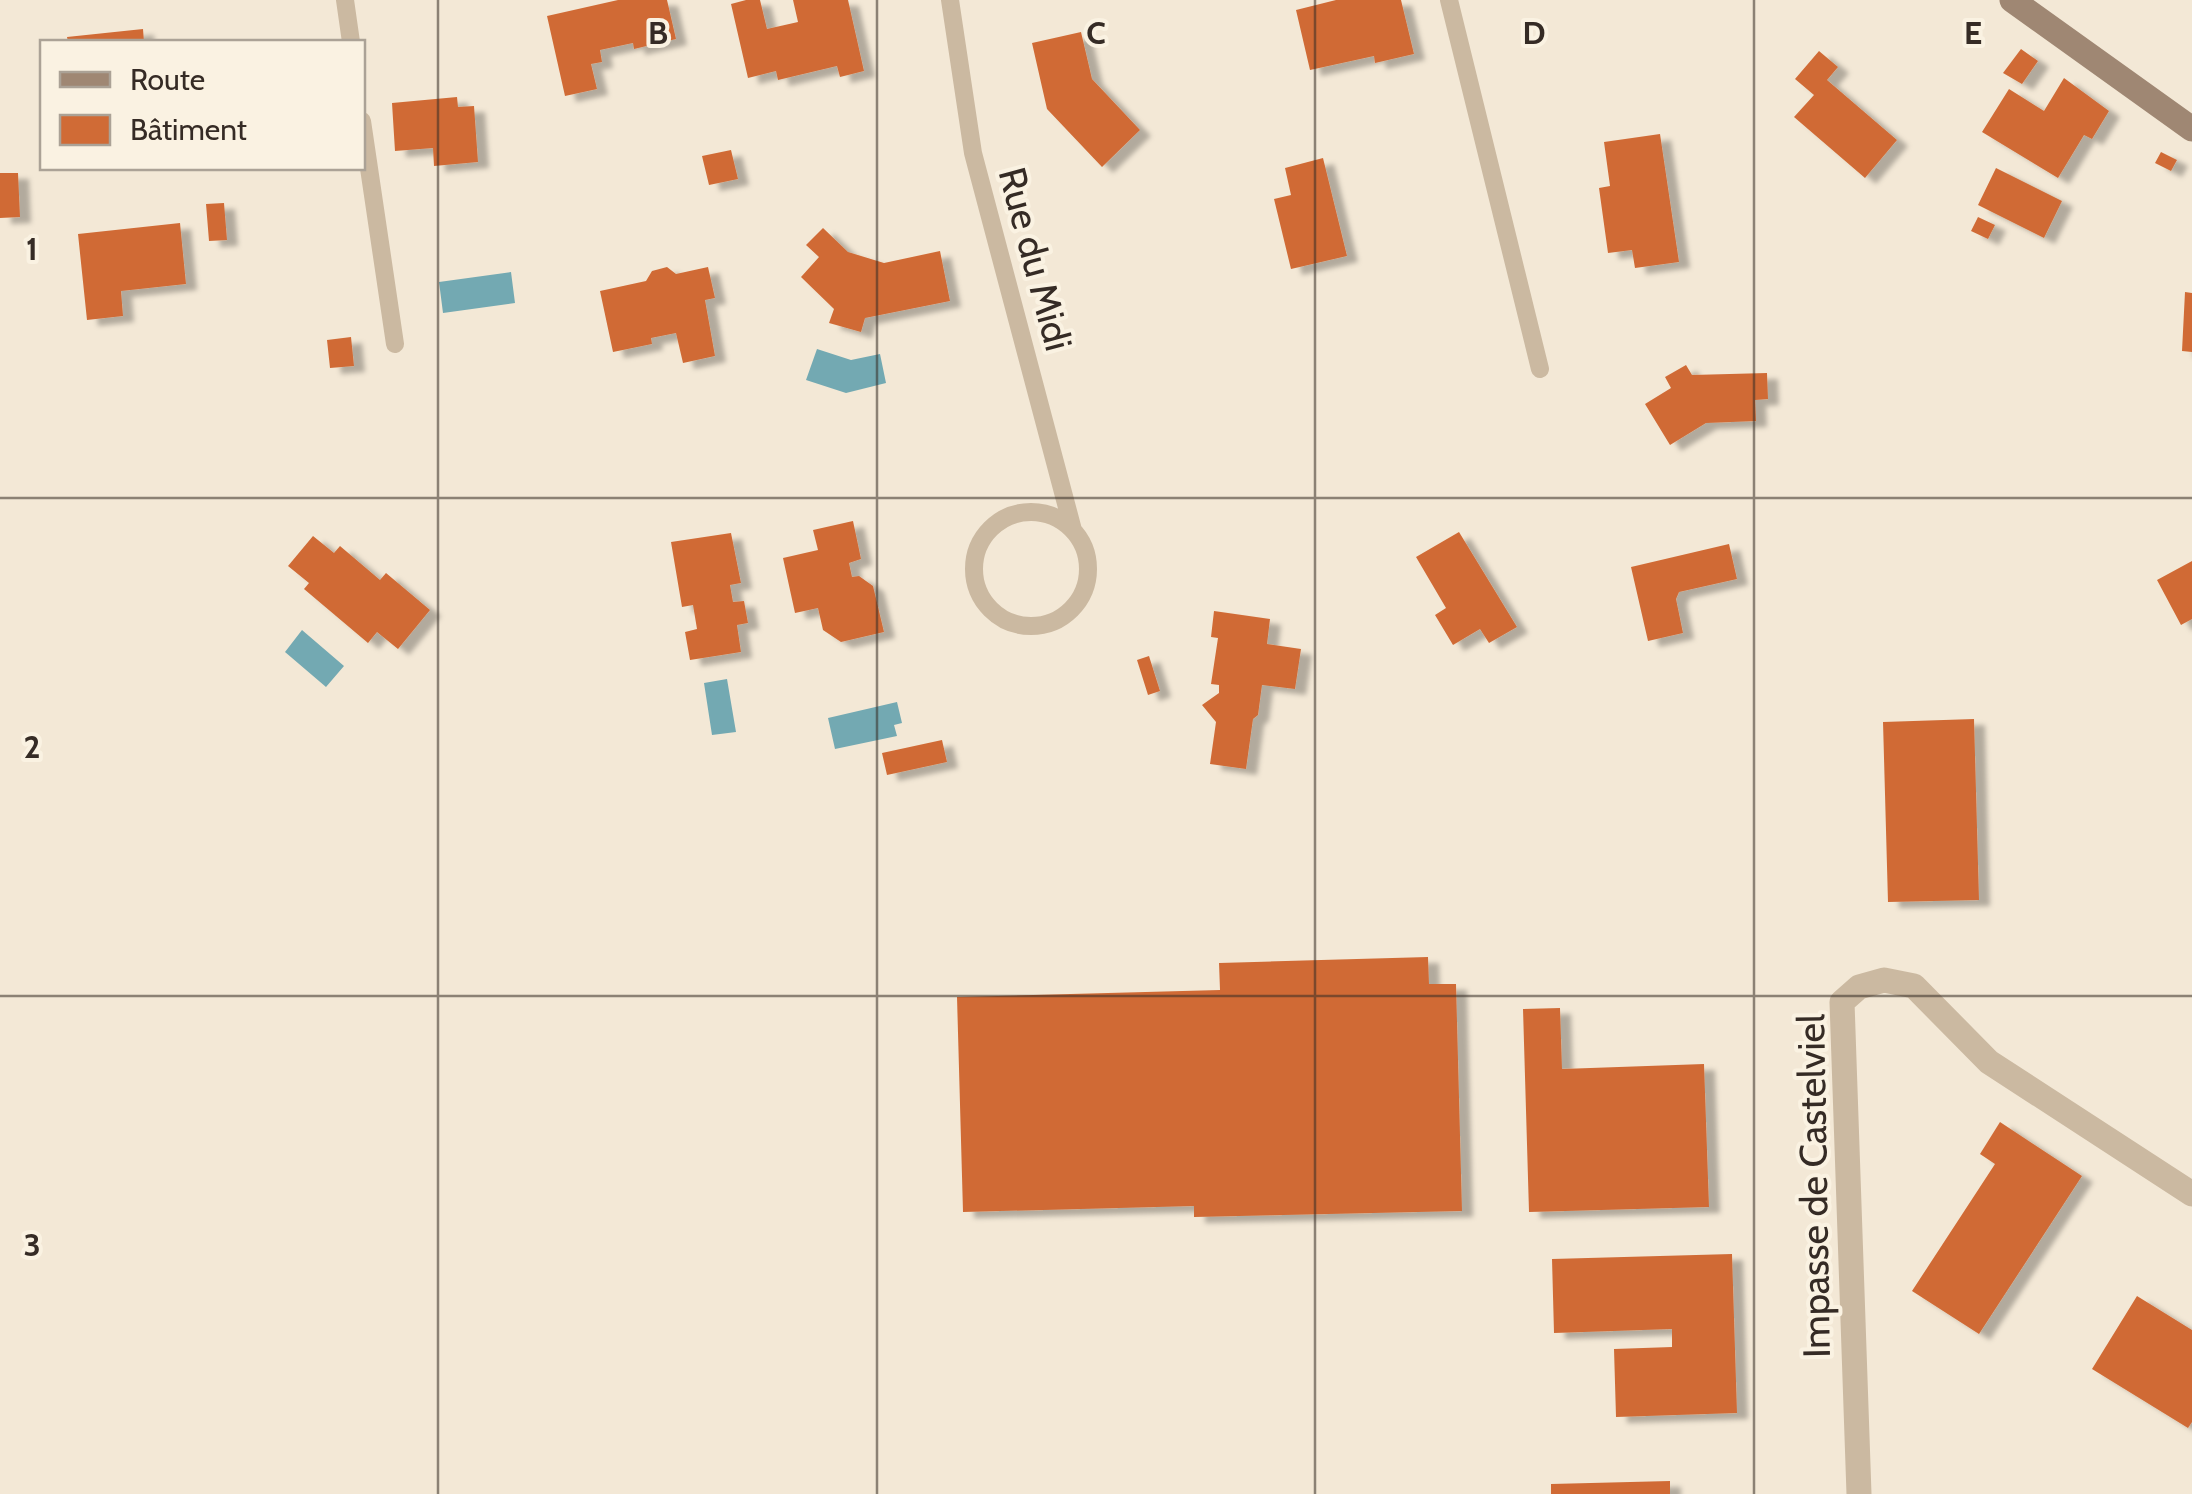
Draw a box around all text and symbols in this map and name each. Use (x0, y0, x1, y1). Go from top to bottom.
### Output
text: B (648, 13, 668, 52)
text: C (1086, 13, 1106, 52)
text: D (1522, 13, 1546, 52)
text: E (1964, 13, 1982, 52)
legend (40, 40, 365, 170)
text: Route (130, 61, 205, 98)
text: Bâtiment (130, 111, 247, 148)
street label: Rue du Midi (989, 162, 1082, 356)
text: 1 (26, 229, 38, 268)
text: 2 (24, 727, 40, 766)
street label: Impasse de Castelviel (1787, 1014, 1840, 1358)
text: 3 (23, 1225, 41, 1264)

